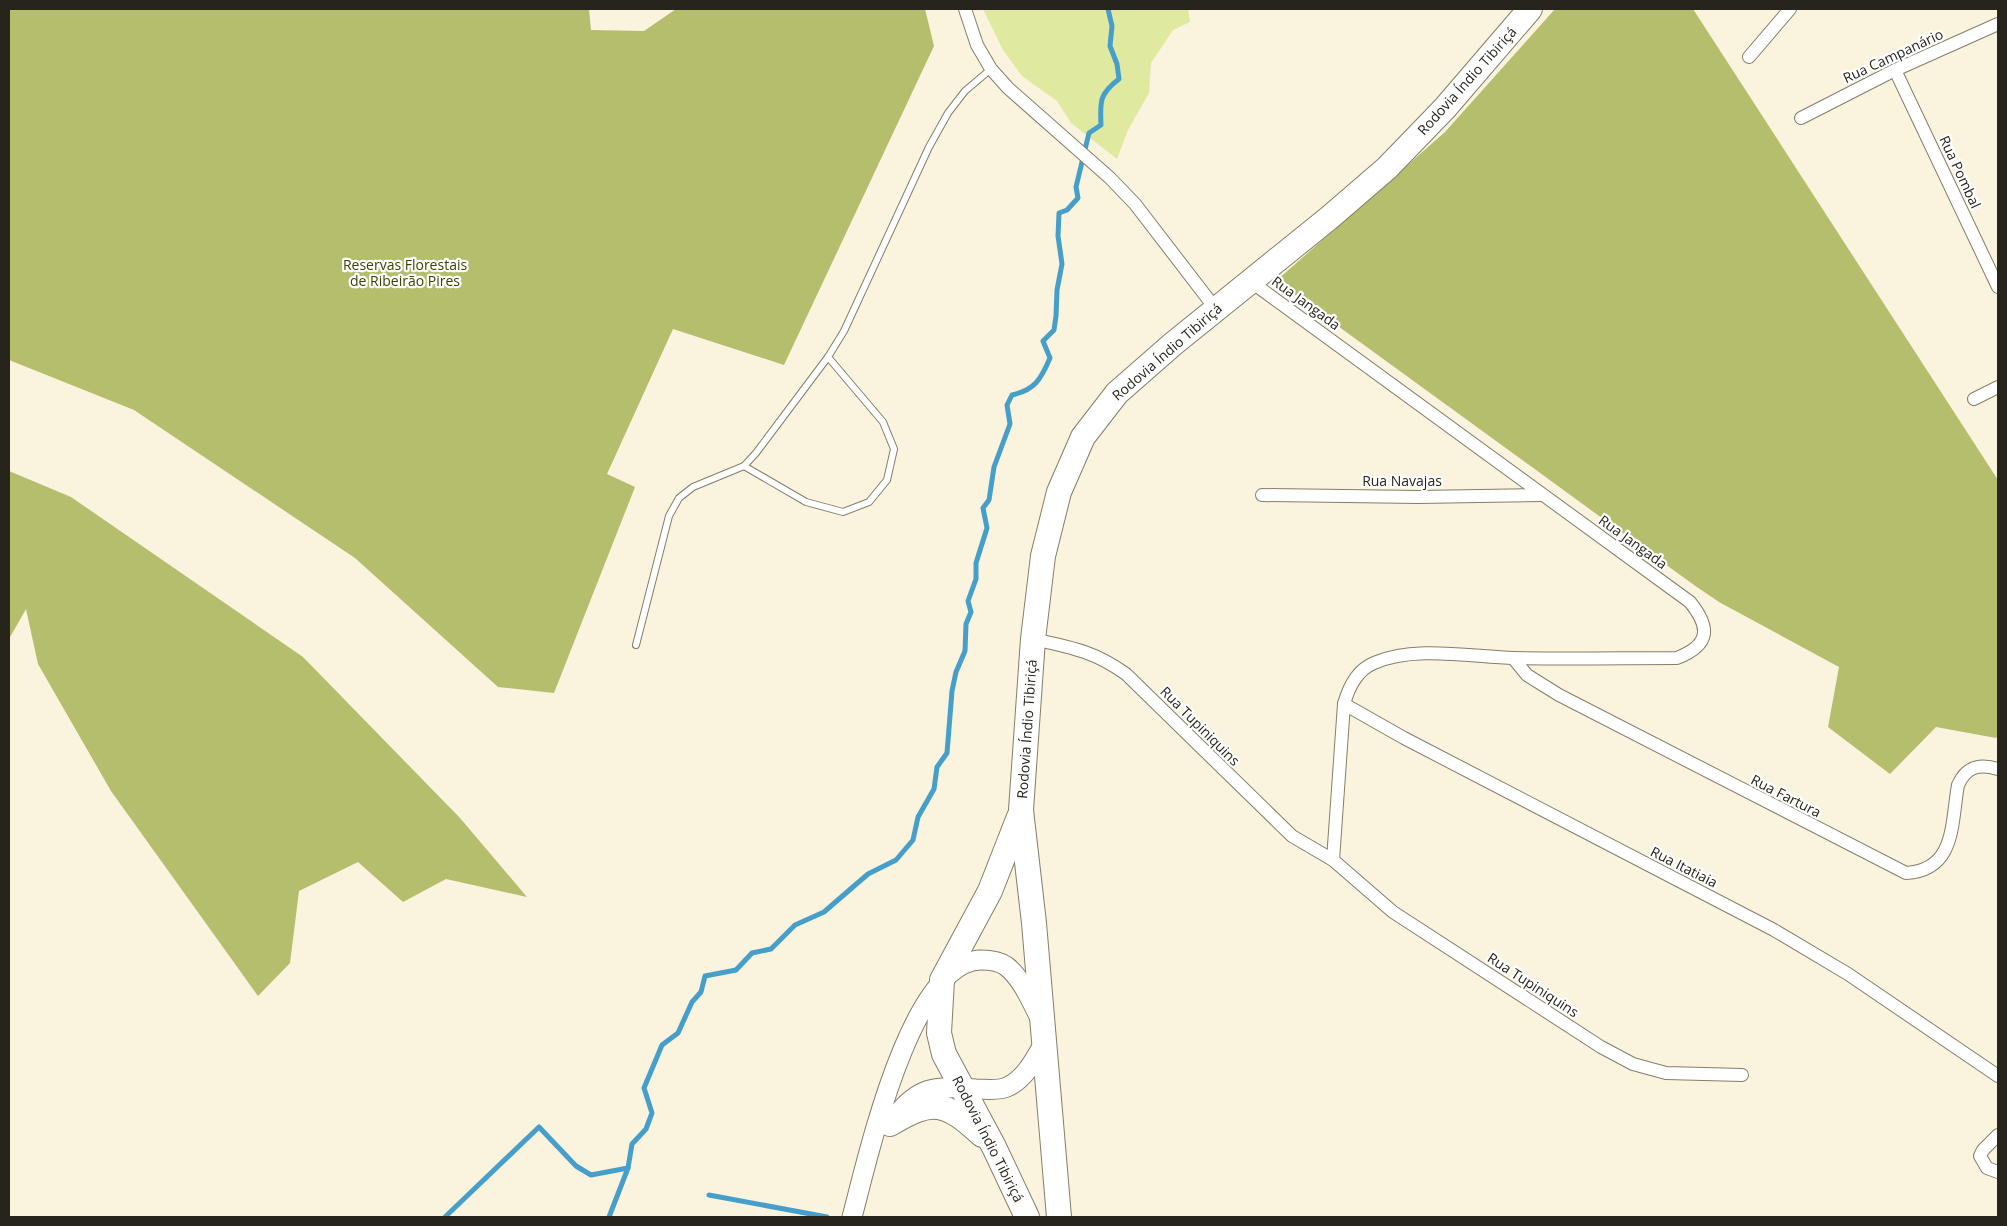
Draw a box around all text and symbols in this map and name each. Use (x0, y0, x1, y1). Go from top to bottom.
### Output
street label: Rodovia Índio Tibiriçá (1413, 22, 1520, 139)
street label: Rua Campanário (1840, 24, 1946, 87)
street label: Rua Pombal (1935, 132, 1986, 211)
park label: Reservas Florestais de Ribeirão Pires (343, 255, 467, 290)
street label: Rua Jangada (1268, 271, 1344, 334)
street label: Rodovia Índio Tibiriçá (1108, 299, 1226, 405)
street label: Rua Navajas (1362, 471, 1442, 490)
street label: Rua Jangada (1595, 510, 1671, 573)
street label: Rodovia Índio Tibiriçá (1012, 659, 1041, 799)
street label: Rua Tupiniquins (1156, 682, 1244, 770)
street label: Rua Fartura (1748, 770, 1825, 821)
street label: Rua Itatiaia (1647, 842, 1721, 892)
street label: Rua Tupiniquins (1484, 948, 1583, 1021)
street label: Rodovia Índio Tibiriçá (948, 1072, 1029, 1205)

